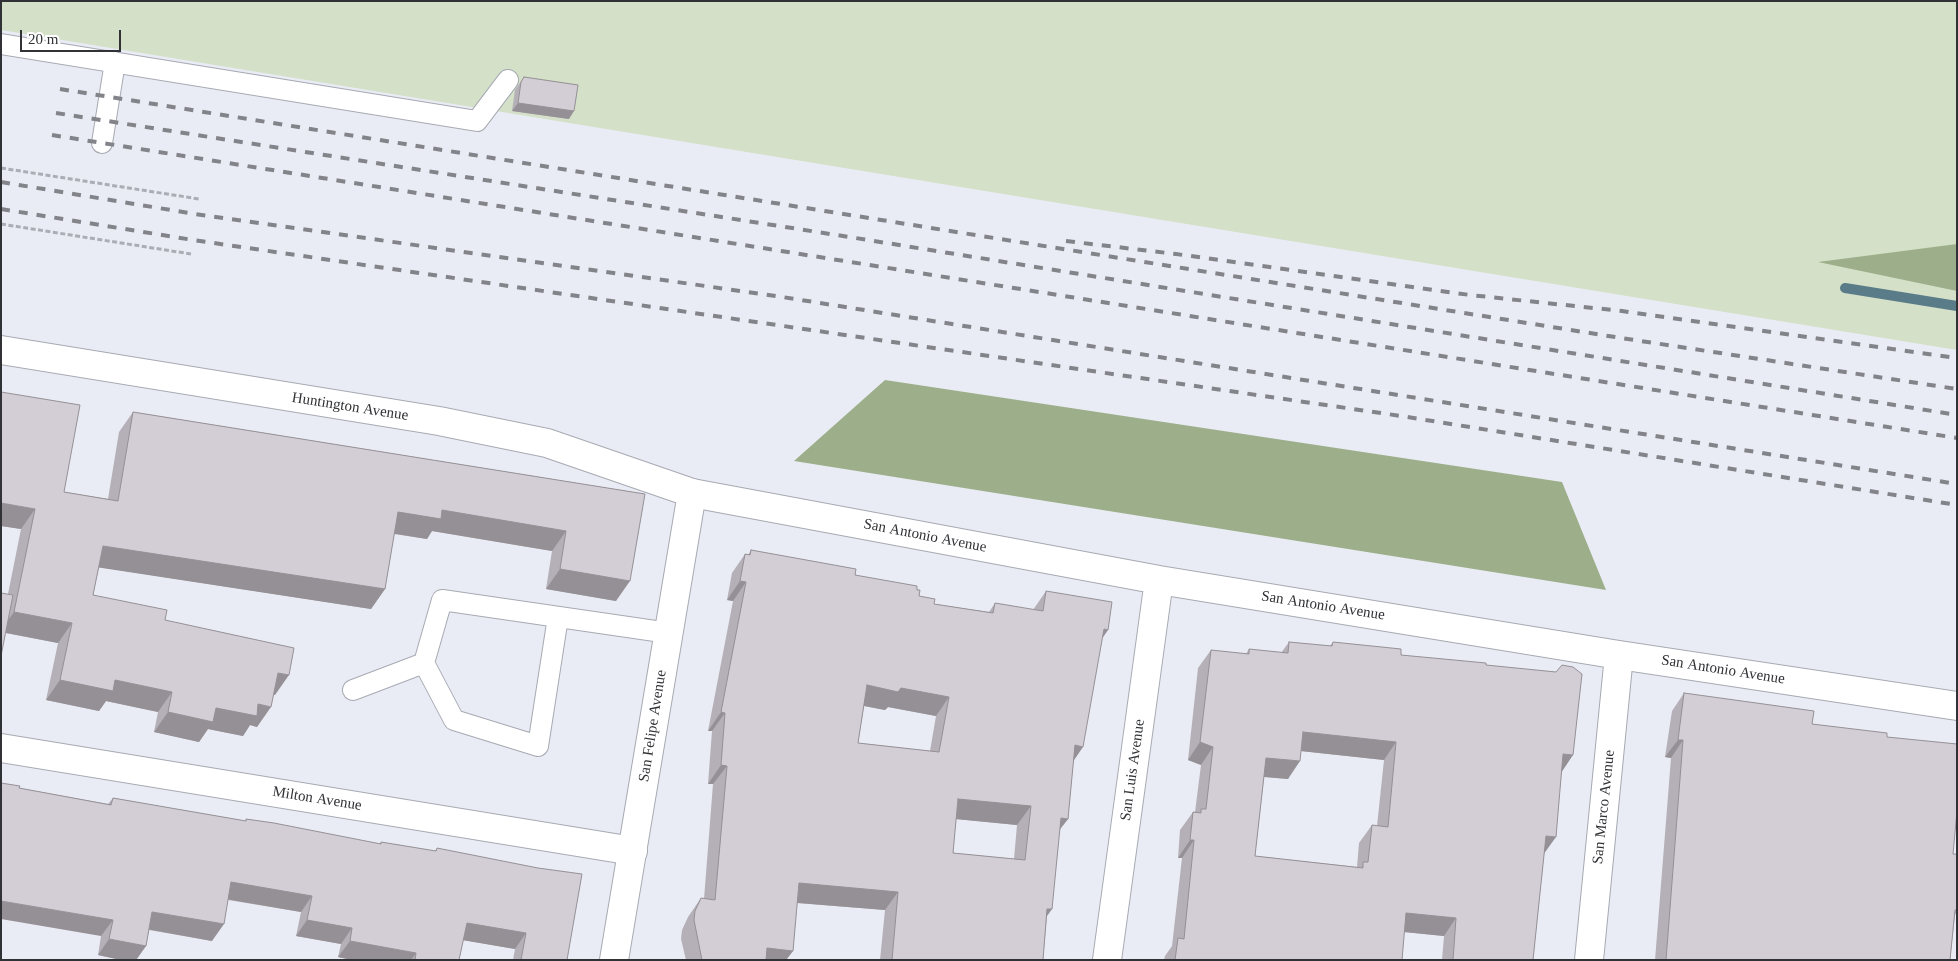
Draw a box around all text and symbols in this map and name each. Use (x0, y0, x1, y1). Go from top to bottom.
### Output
scale bar (22, 20, 124, 52)
text: 20 m (28, 31, 58, 47)
street label: Huntington Avenue (291, 389, 409, 425)
street label: San Antonio Avenue (862, 515, 988, 557)
street label: San Antonio Avenue (1260, 587, 1386, 625)
street label: San Antonio Avenue (1660, 651, 1786, 689)
street label: San Felipe Avenue (635, 669, 671, 783)
street label: San Luis Avenue (1117, 718, 1149, 822)
street label: San Marco Avenue (1589, 749, 1619, 865)
street label: Milton Avenue (271, 783, 363, 815)

